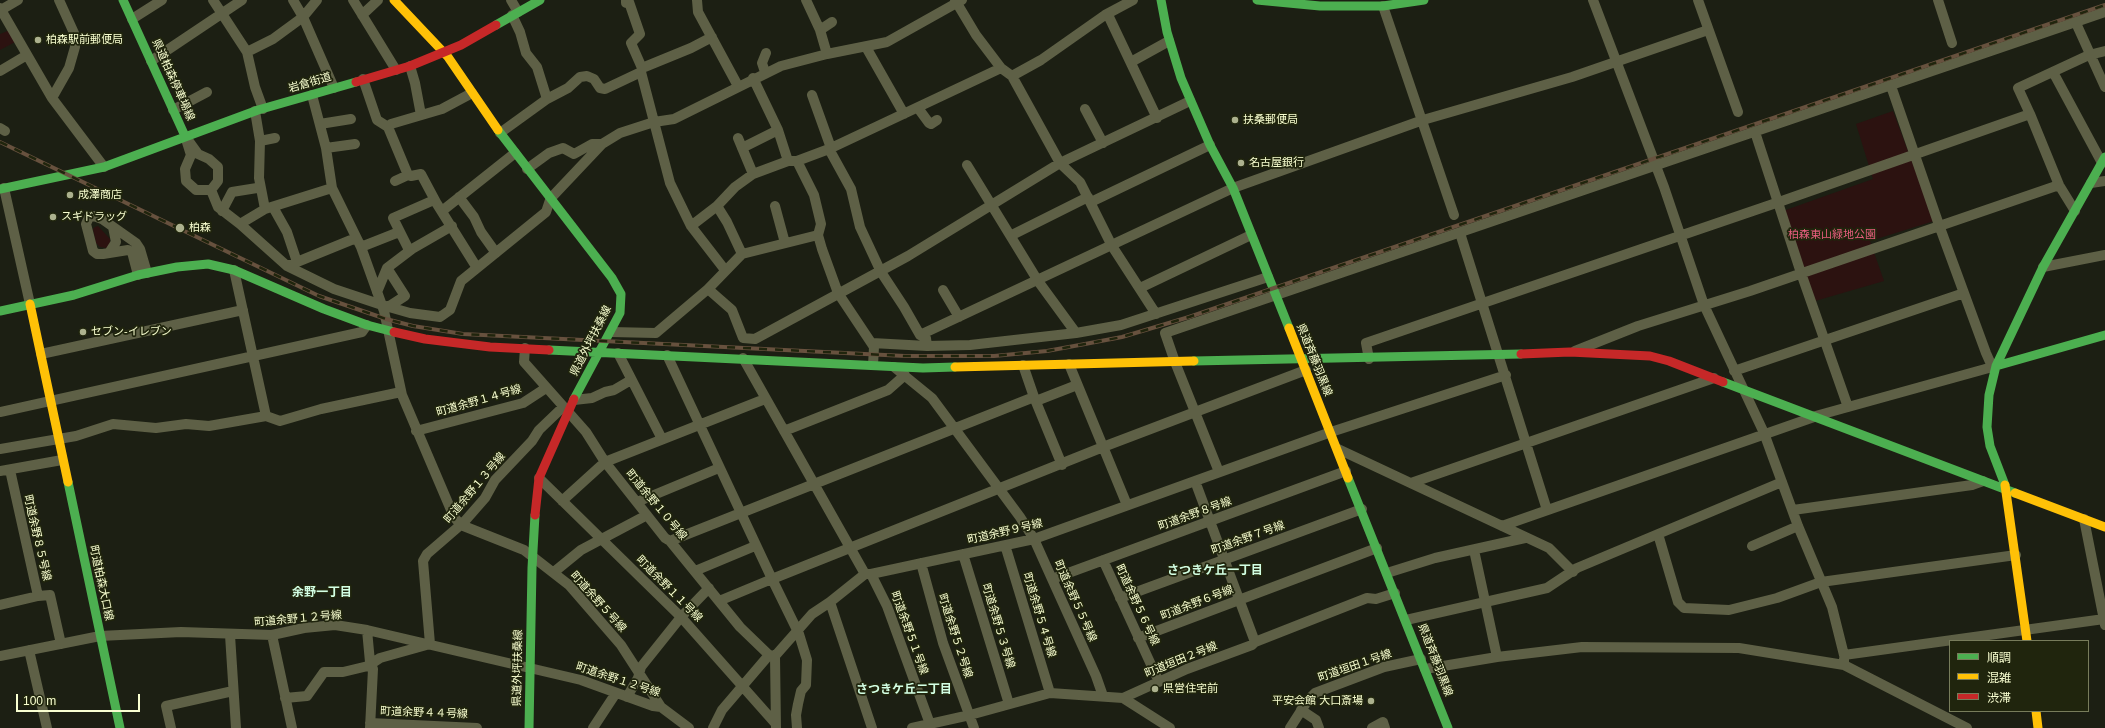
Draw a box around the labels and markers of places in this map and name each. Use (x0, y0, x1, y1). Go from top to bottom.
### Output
place label: 柏森駅前郵便局 (46, 33, 123, 47)
marker: 柏森駅前郵便局 (33, 35, 43, 45)
place label: 扶桑郵便局 (1243, 113, 1298, 127)
marker: 扶桑郵便局 (1230, 115, 1240, 125)
place label: 名古屋銀行 (1249, 156, 1304, 170)
marker: 名古屋銀行 (1236, 158, 1246, 168)
place label: 成澤商店 (78, 188, 122, 202)
marker: 成澤商店 (65, 190, 75, 200)
place label: スギドラッグ (61, 210, 127, 224)
marker: スギドラッグ (48, 212, 58, 222)
place label: 柏森 (189, 221, 211, 235)
marker: 柏森 (174, 222, 186, 234)
place label: セブン-イレブン (91, 325, 172, 339)
marker: セブン-イレブン (78, 327, 88, 337)
place label: 県営住宅前 (1163, 682, 1218, 696)
marker: 県営住宅前 (1150, 684, 1160, 694)
place label: 平安会館 大口斎場 (1272, 694, 1363, 708)
marker: 平安会館 大口斎場 (1366, 696, 1376, 706)

